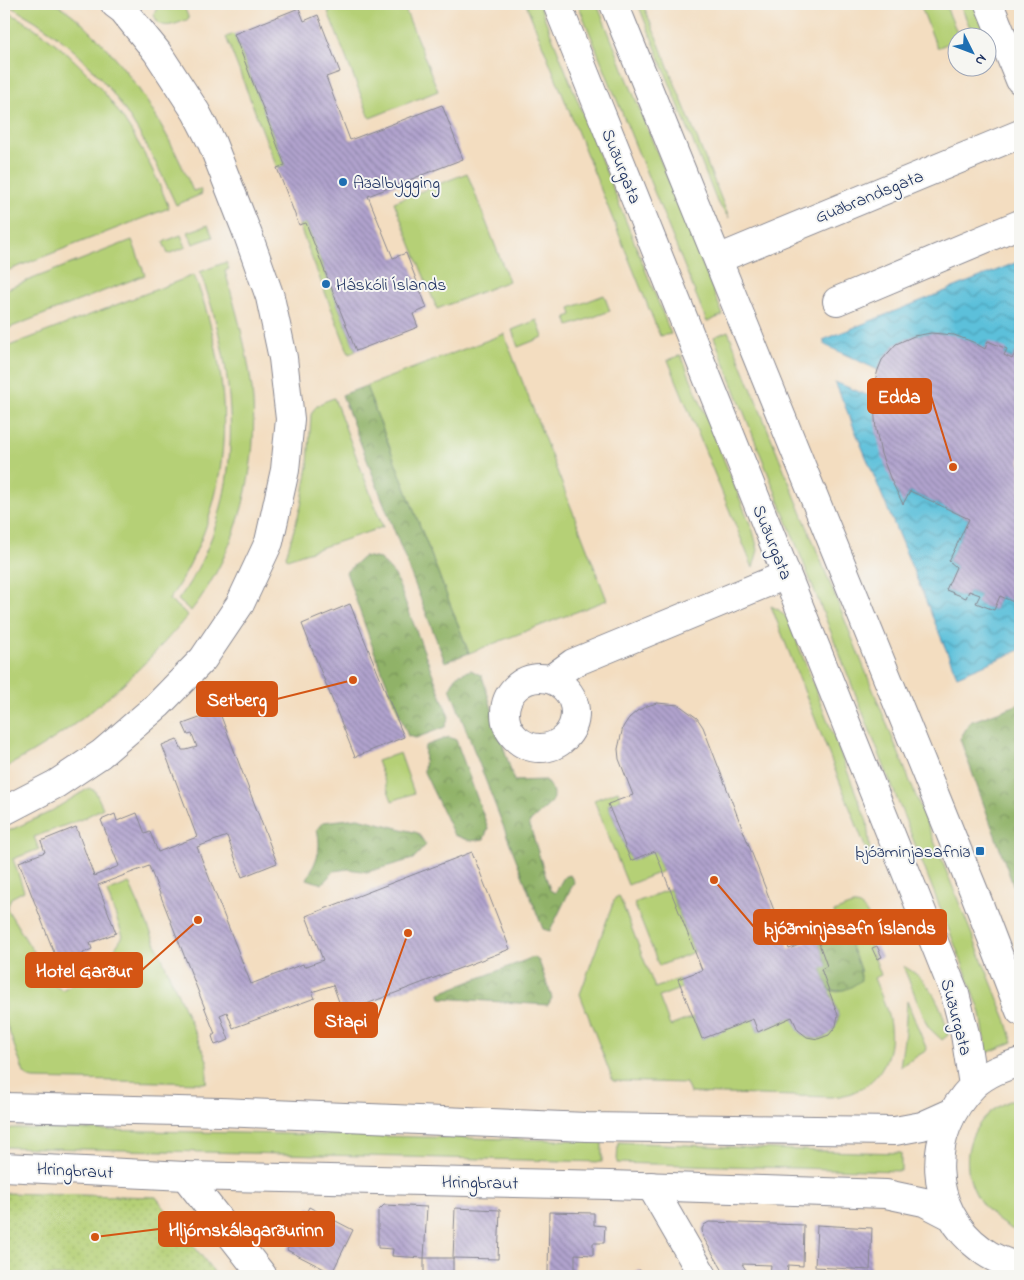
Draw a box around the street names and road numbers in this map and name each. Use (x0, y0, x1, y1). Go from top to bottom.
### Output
street label: Suðurgata (592, 125, 647, 208)
street label: Guðbrandsgata (812, 164, 928, 232)
street label: Suðurgata (743, 501, 798, 584)
street label: Suðurgata (931, 976, 978, 1059)
street label: Hringbraut (36, 1157, 114, 1188)
street label: Hringbraut (441, 1170, 519, 1199)

